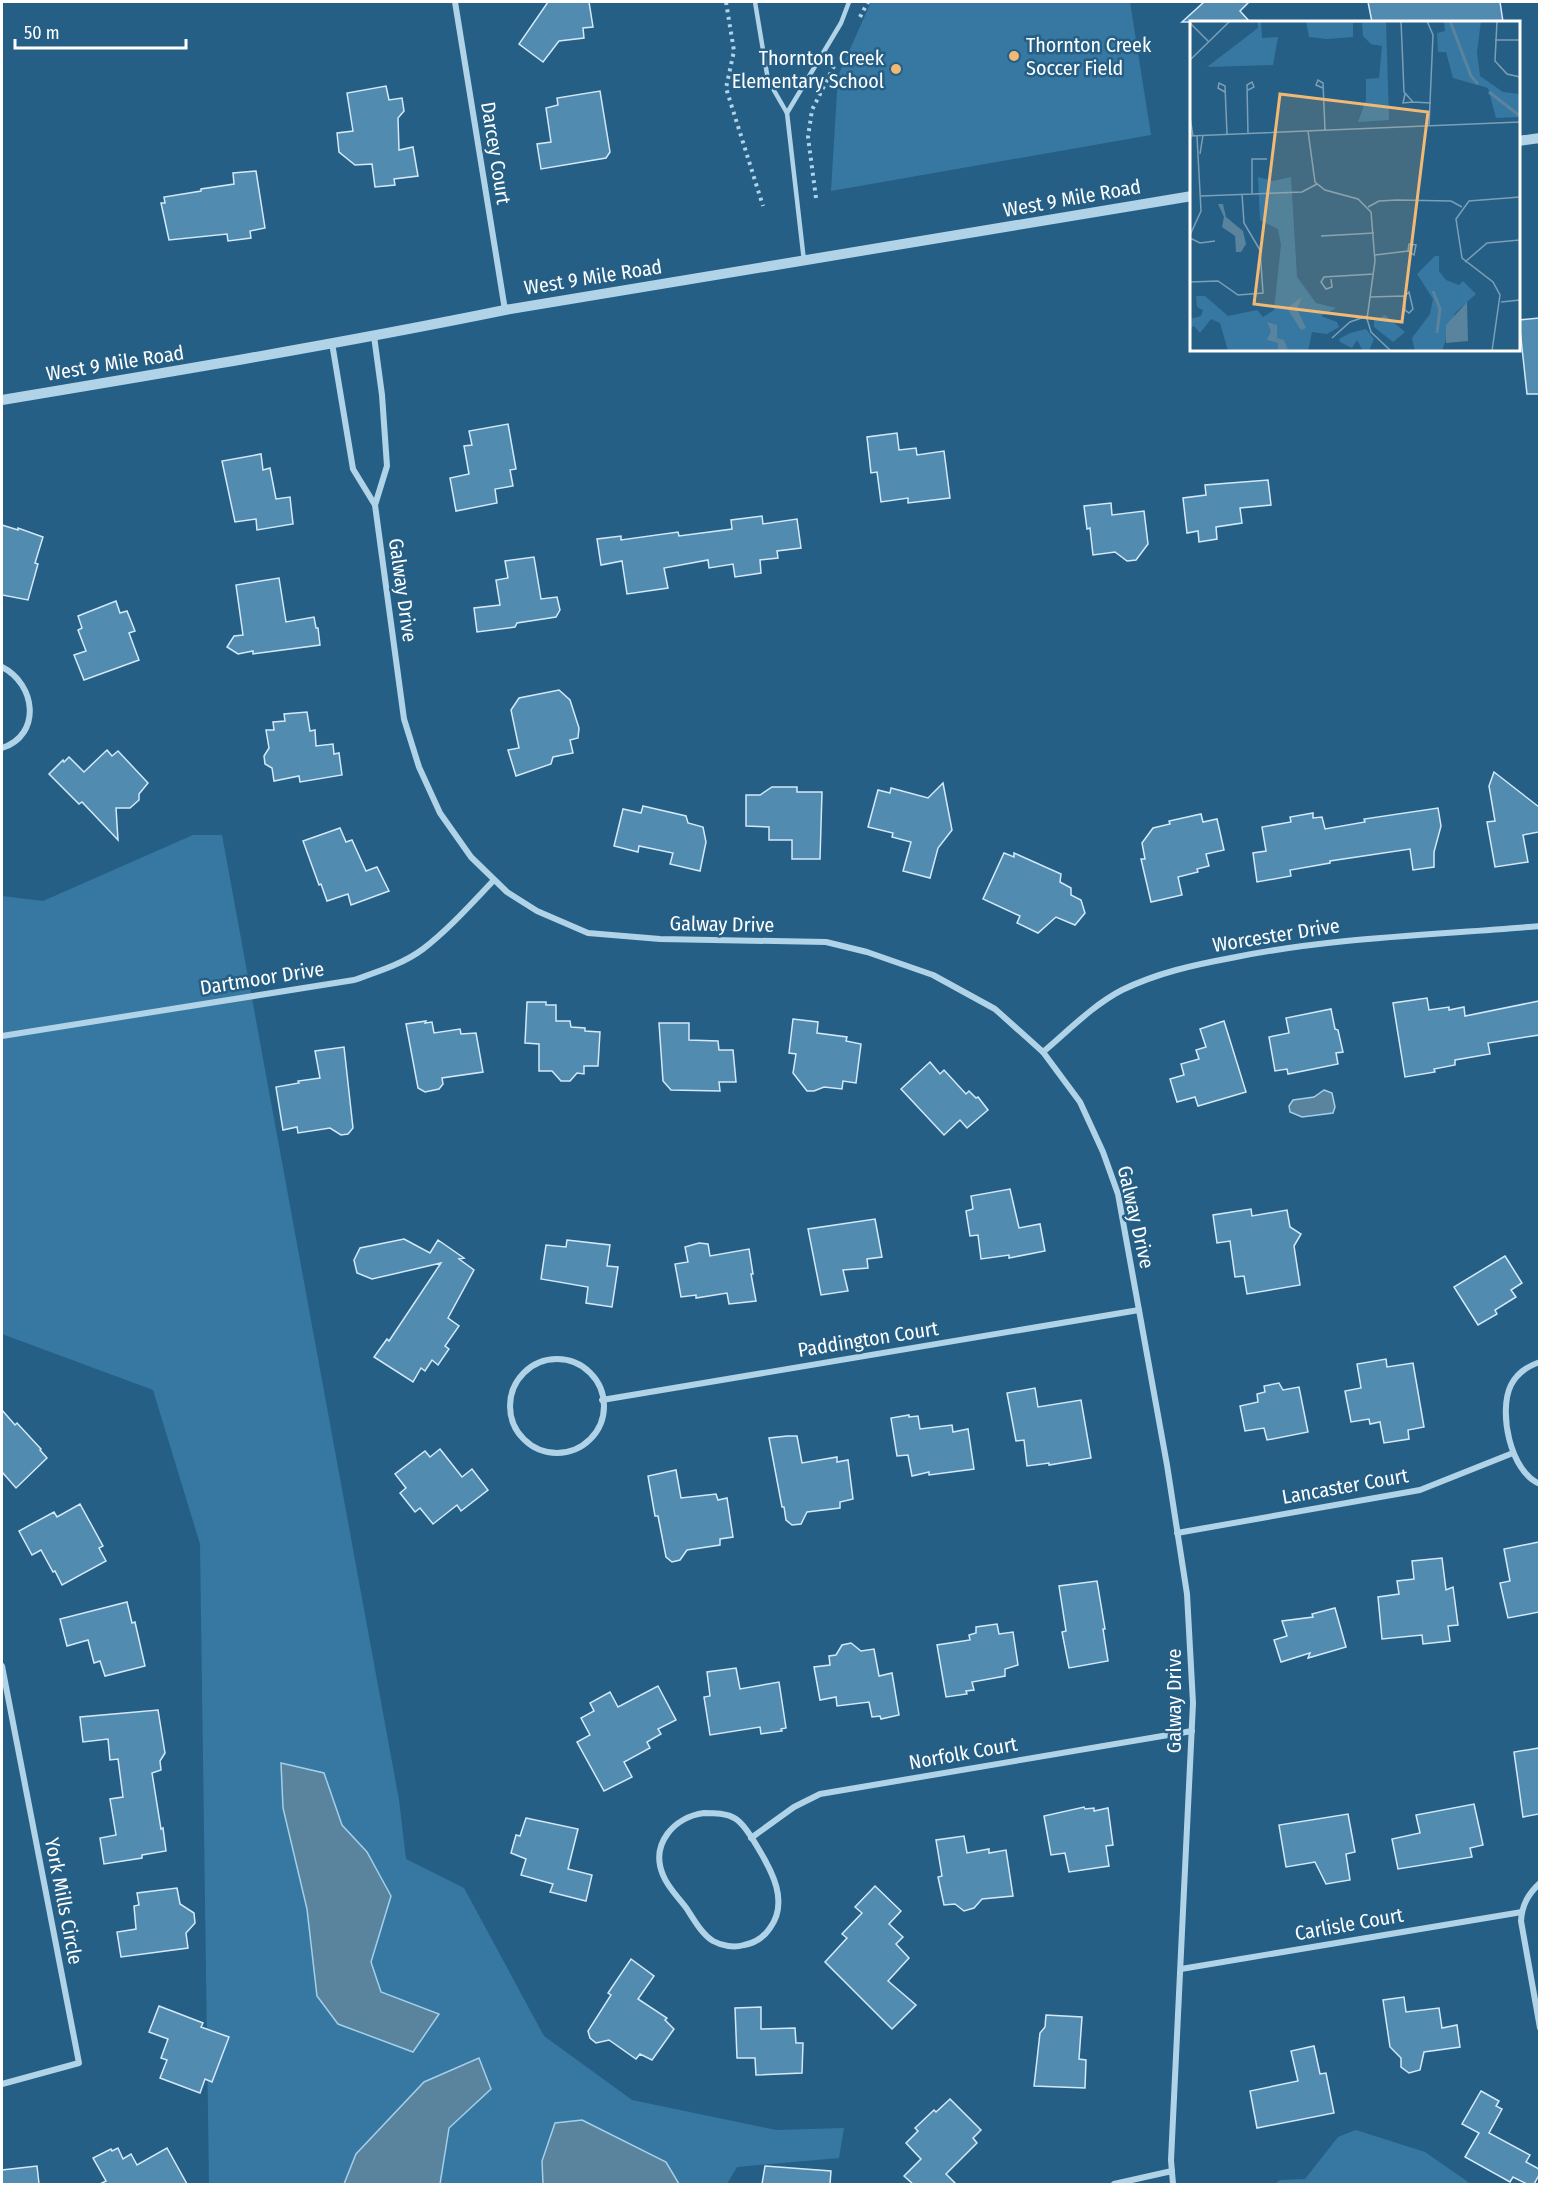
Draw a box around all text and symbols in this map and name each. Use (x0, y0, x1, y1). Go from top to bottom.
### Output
scale bar (15, 12, 186, 50)
inset map (1190, 21, 1520, 351)
text: 50 m (24, 22, 60, 44)
place label: Thornton Creek Soccer Field (1026, 33, 1152, 80)
place label: Thornton Creek Elementary School (732, 46, 885, 93)
marker: Thornton Creek Soccer Field (1007, 49, 1021, 63)
marker: Thornton Creek Elementary School (889, 62, 903, 76)
street label: Darcey Court (476, 100, 516, 206)
street label: West 9 Mile Road (1001, 174, 1143, 222)
street label: West 9 Mile Road (522, 254, 664, 300)
street label: West 9 Mile Road (44, 340, 186, 386)
street label: Galway Drive (384, 537, 422, 643)
street label: Galway Drive (669, 911, 775, 937)
street label: Worcester Drive (1211, 913, 1341, 957)
street label: Dartmoor Drive (198, 956, 326, 1000)
street label: Galway Drive (1113, 1163, 1159, 1271)
street label: Paddington Court (796, 1316, 940, 1362)
street label: Lancaster Court (1280, 1463, 1410, 1509)
street label: Galway Drive (1162, 1649, 1186, 1753)
street label: Norfolk Court (907, 1732, 1020, 1774)
street label: York Mills Circle (40, 1836, 88, 1966)
street label: Carlisle Court (1293, 1903, 1406, 1945)

